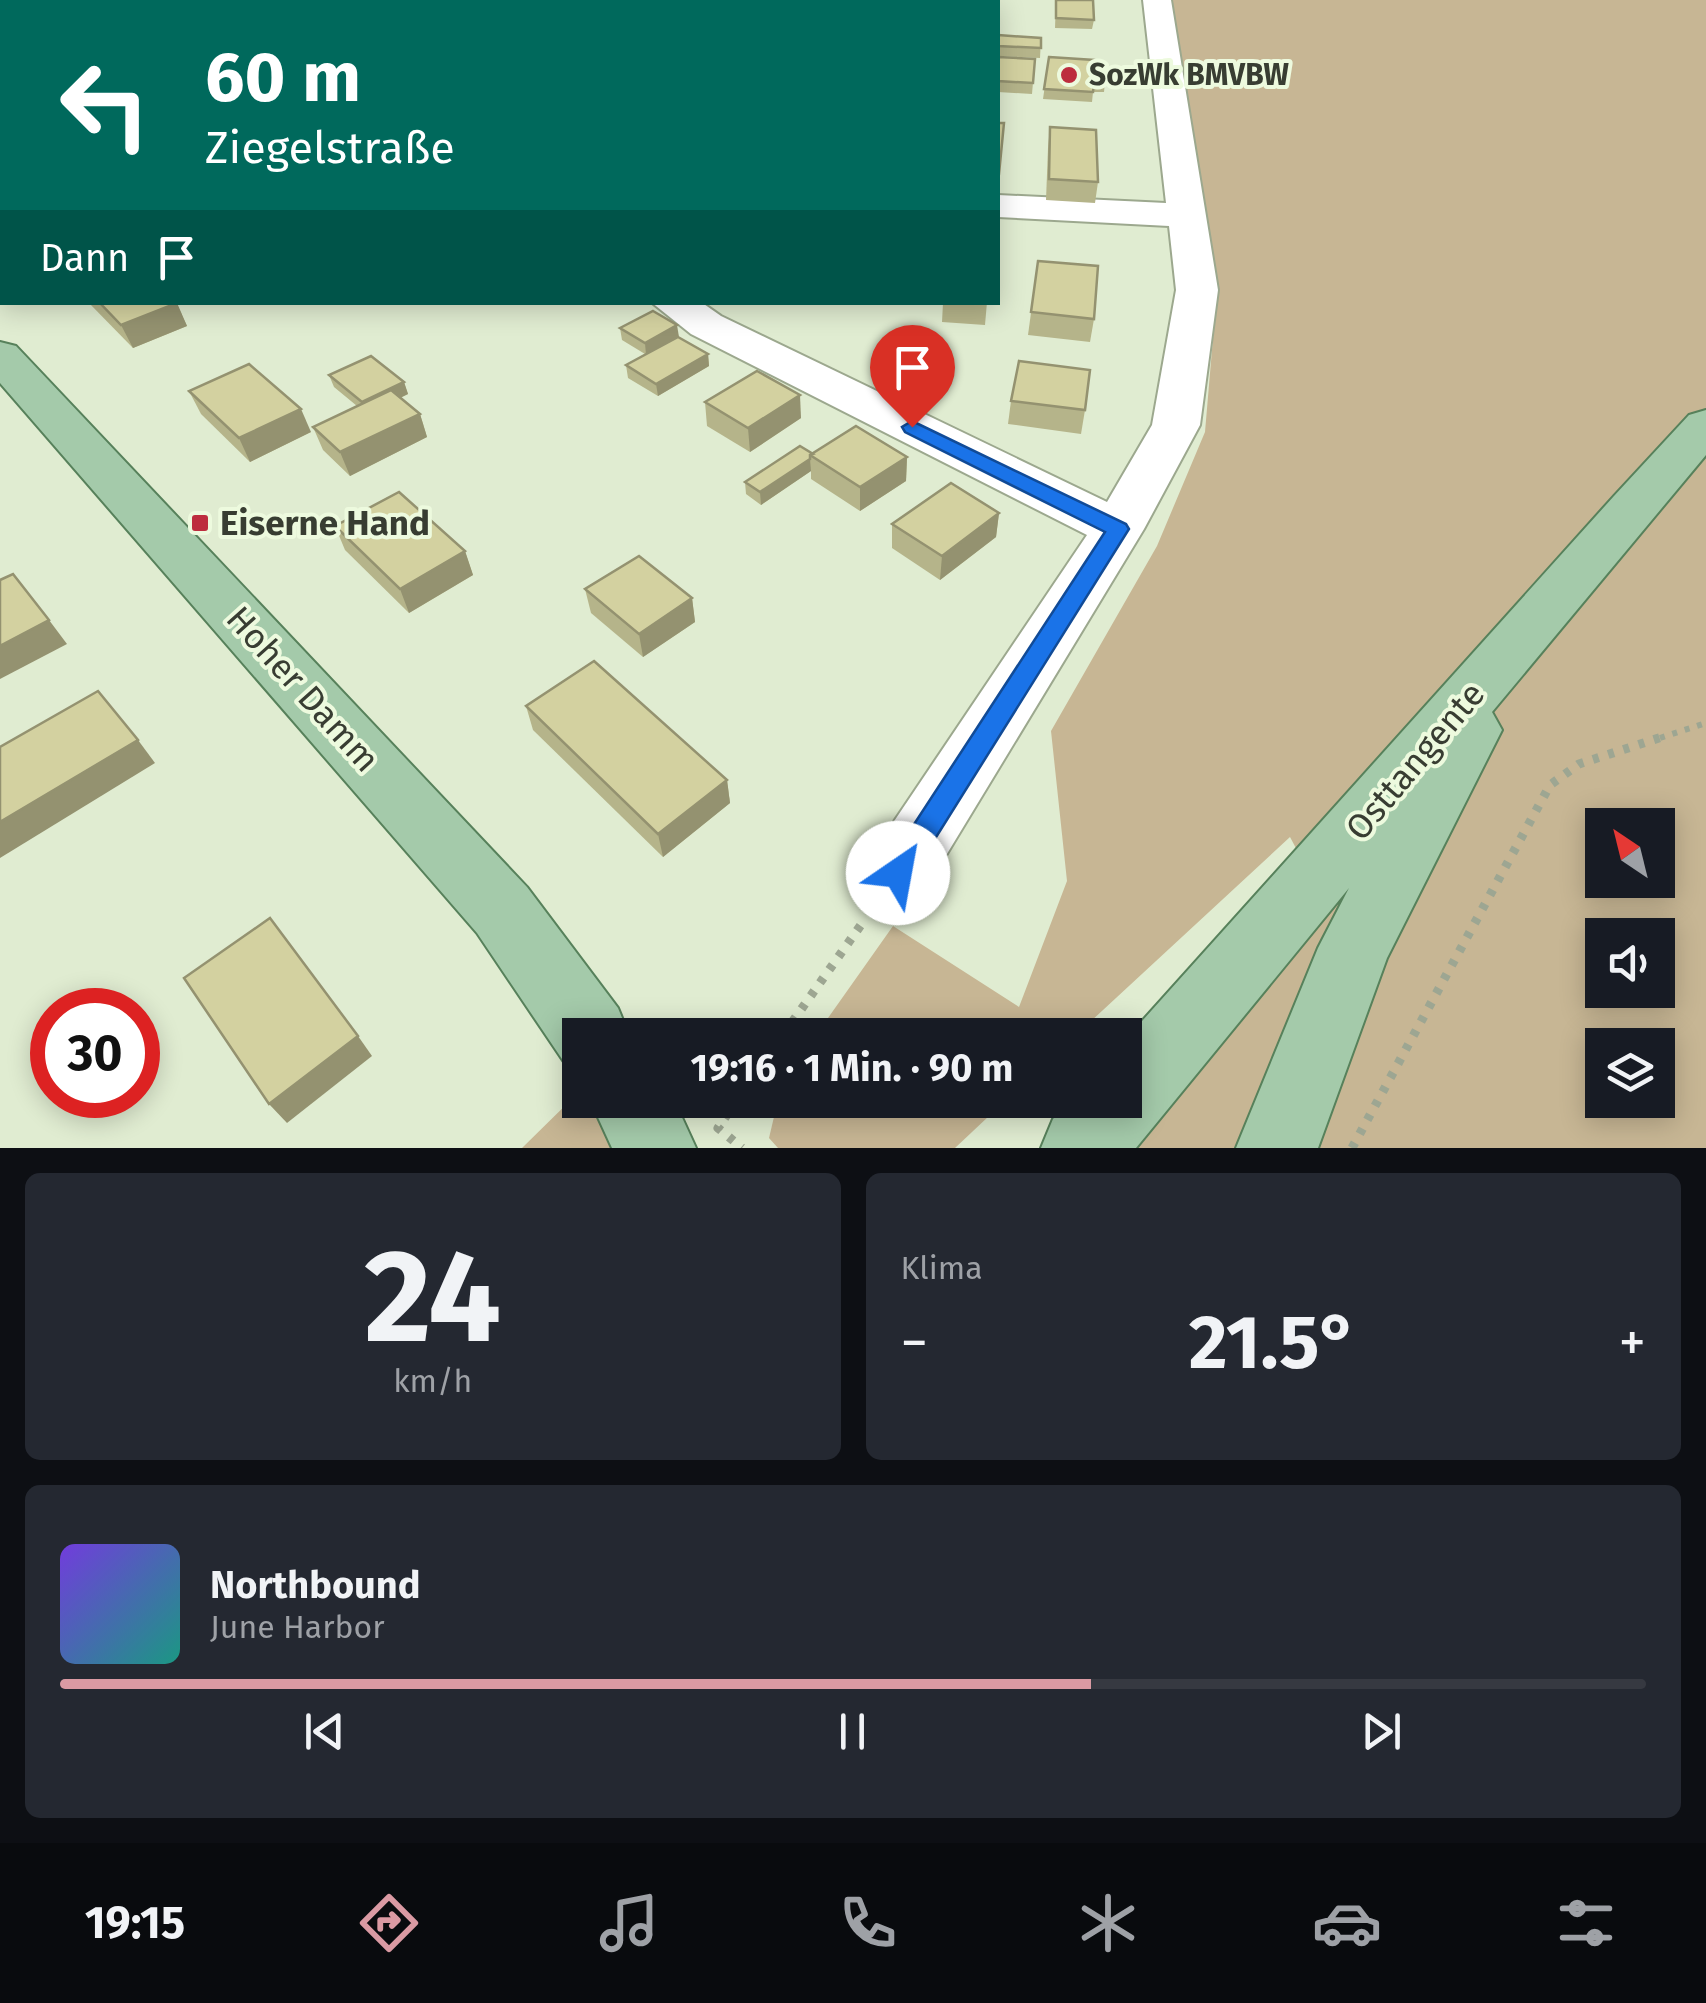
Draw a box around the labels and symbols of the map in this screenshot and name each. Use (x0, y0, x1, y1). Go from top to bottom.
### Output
place label: SozWk BMVBW (1089, 57, 1289, 93)
marker: SozWk BMVBW (1058, 64, 1080, 86)
pin (870, 325, 955, 428)
place label: Eiserne Hand (220, 502, 430, 544)
marker: Eiserne Hand (189, 512, 211, 534)
street label: Hoher Damm (218, 598, 388, 780)
street label: Osttangente (1337, 673, 1493, 849)
north arrow (1585, 808, 1675, 898)
position arrow (846, 821, 950, 925)
speed limit sign: 30 (30, 988, 160, 1118)

